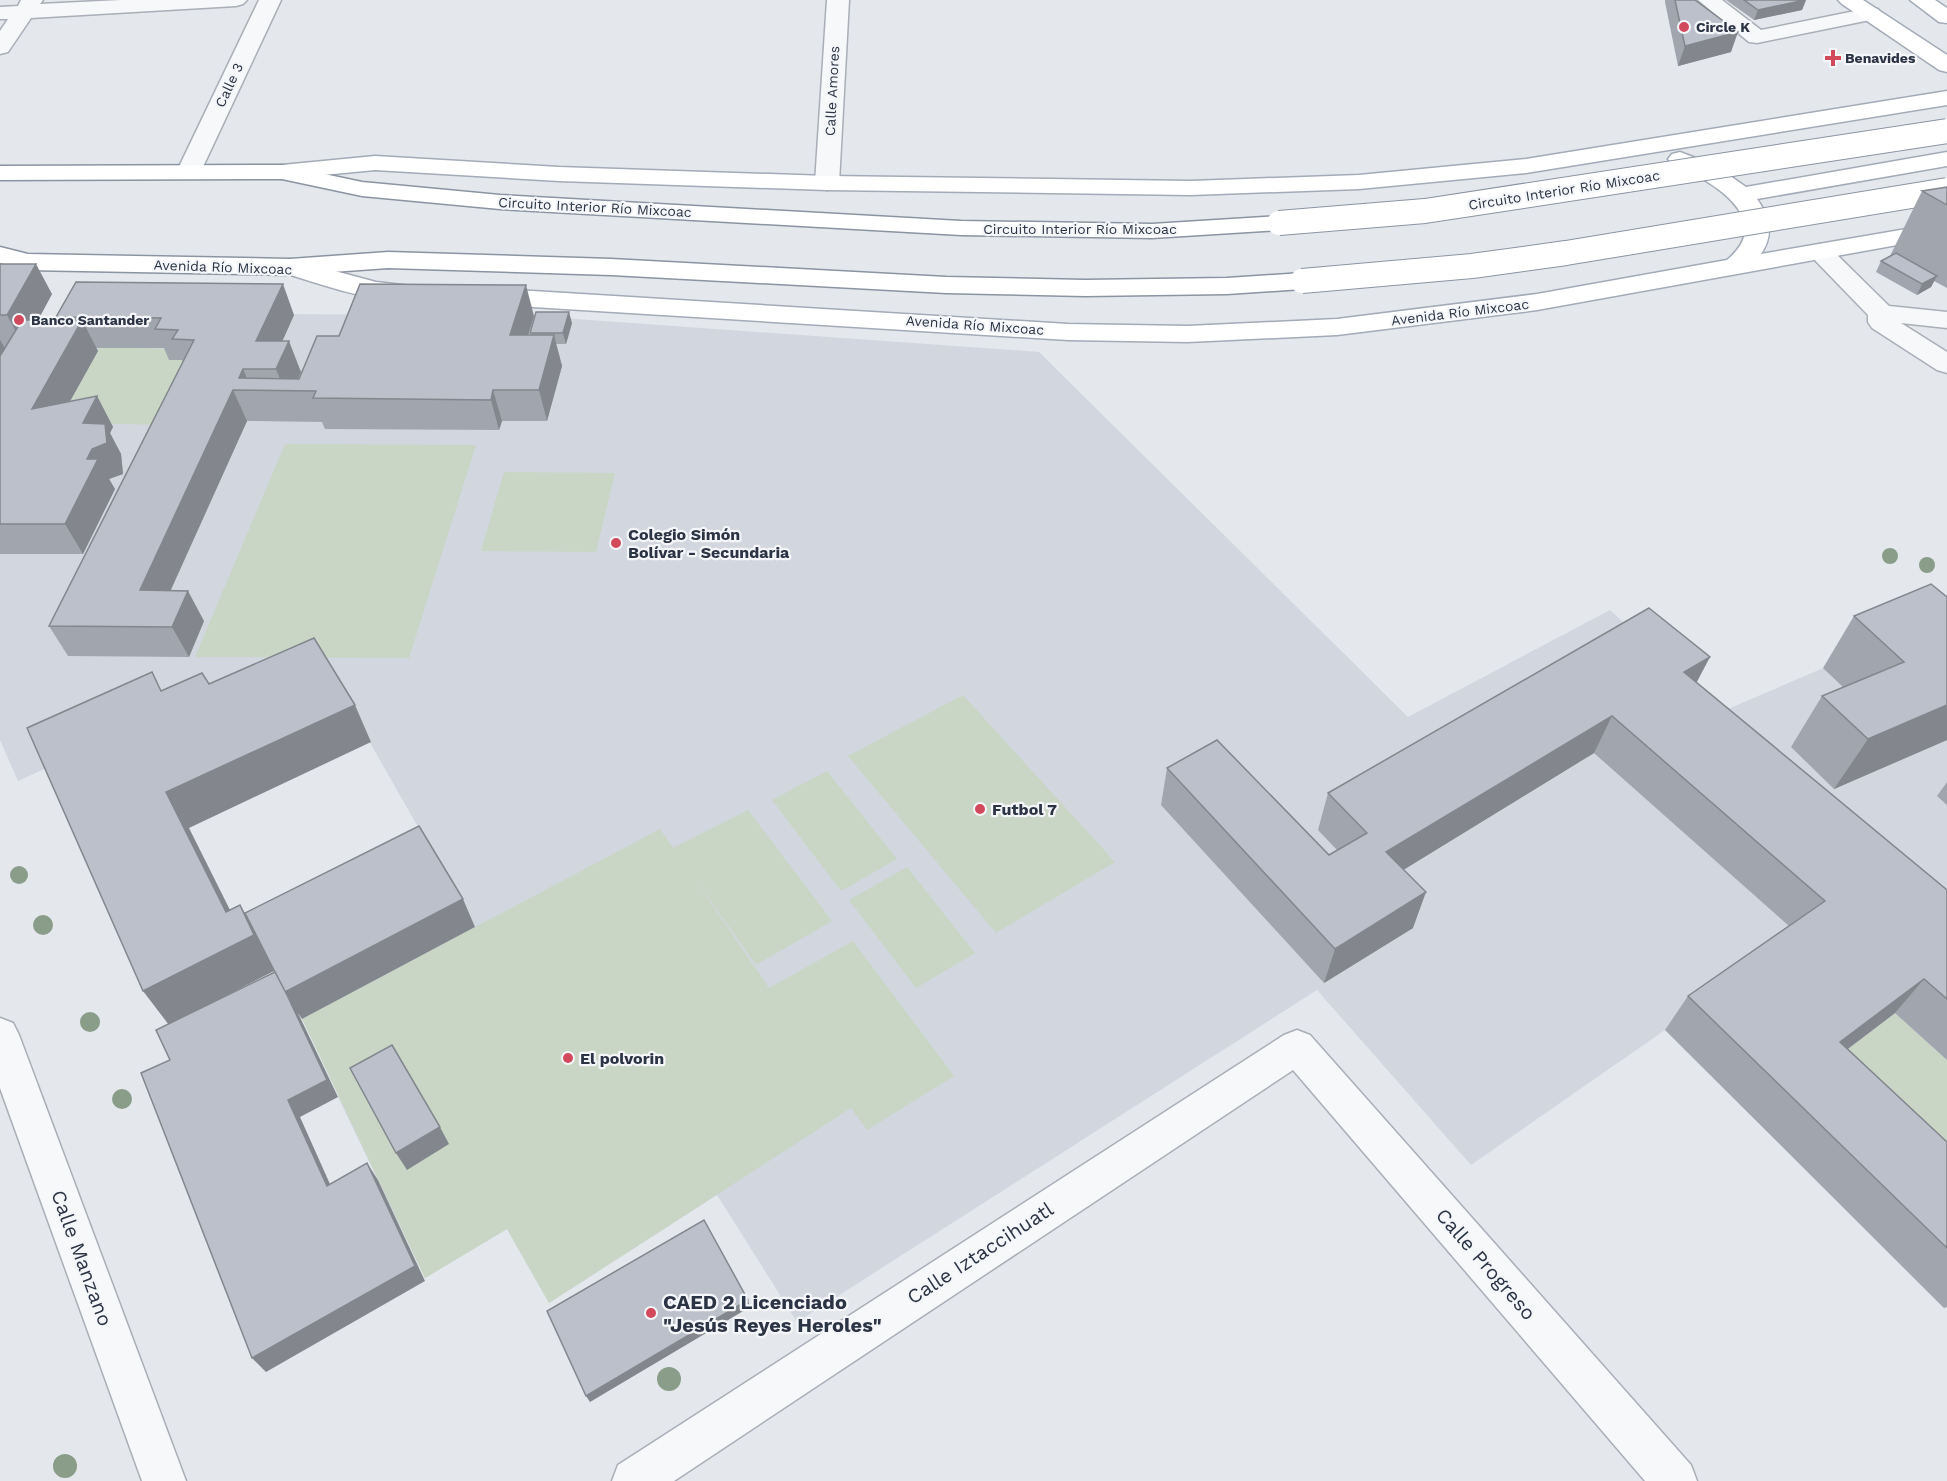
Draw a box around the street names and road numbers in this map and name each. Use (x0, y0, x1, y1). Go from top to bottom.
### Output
street label: Calle Amores (822, 45, 842, 137)
street label: Calle 3 (212, 60, 246, 110)
street label: Circuito Interior Río Mixcoac (1467, 167, 1661, 213)
street label: Circuito Interior Río Mixcoac (498, 194, 692, 220)
street label: Circuito Interior Río Mixcoac (983, 221, 1177, 237)
street label: Avenida Río Mixcoac (153, 257, 293, 277)
street label: Avenida Río Mixcoac (1390, 296, 1530, 328)
street label: Avenida Río Mixcoac (905, 312, 1045, 338)
street label: Calle Manzano (46, 1187, 118, 1329)
street label: Calle Iztaccihuatl (902, 1197, 1058, 1309)
street label: Calle Progreso (1431, 1203, 1541, 1325)

